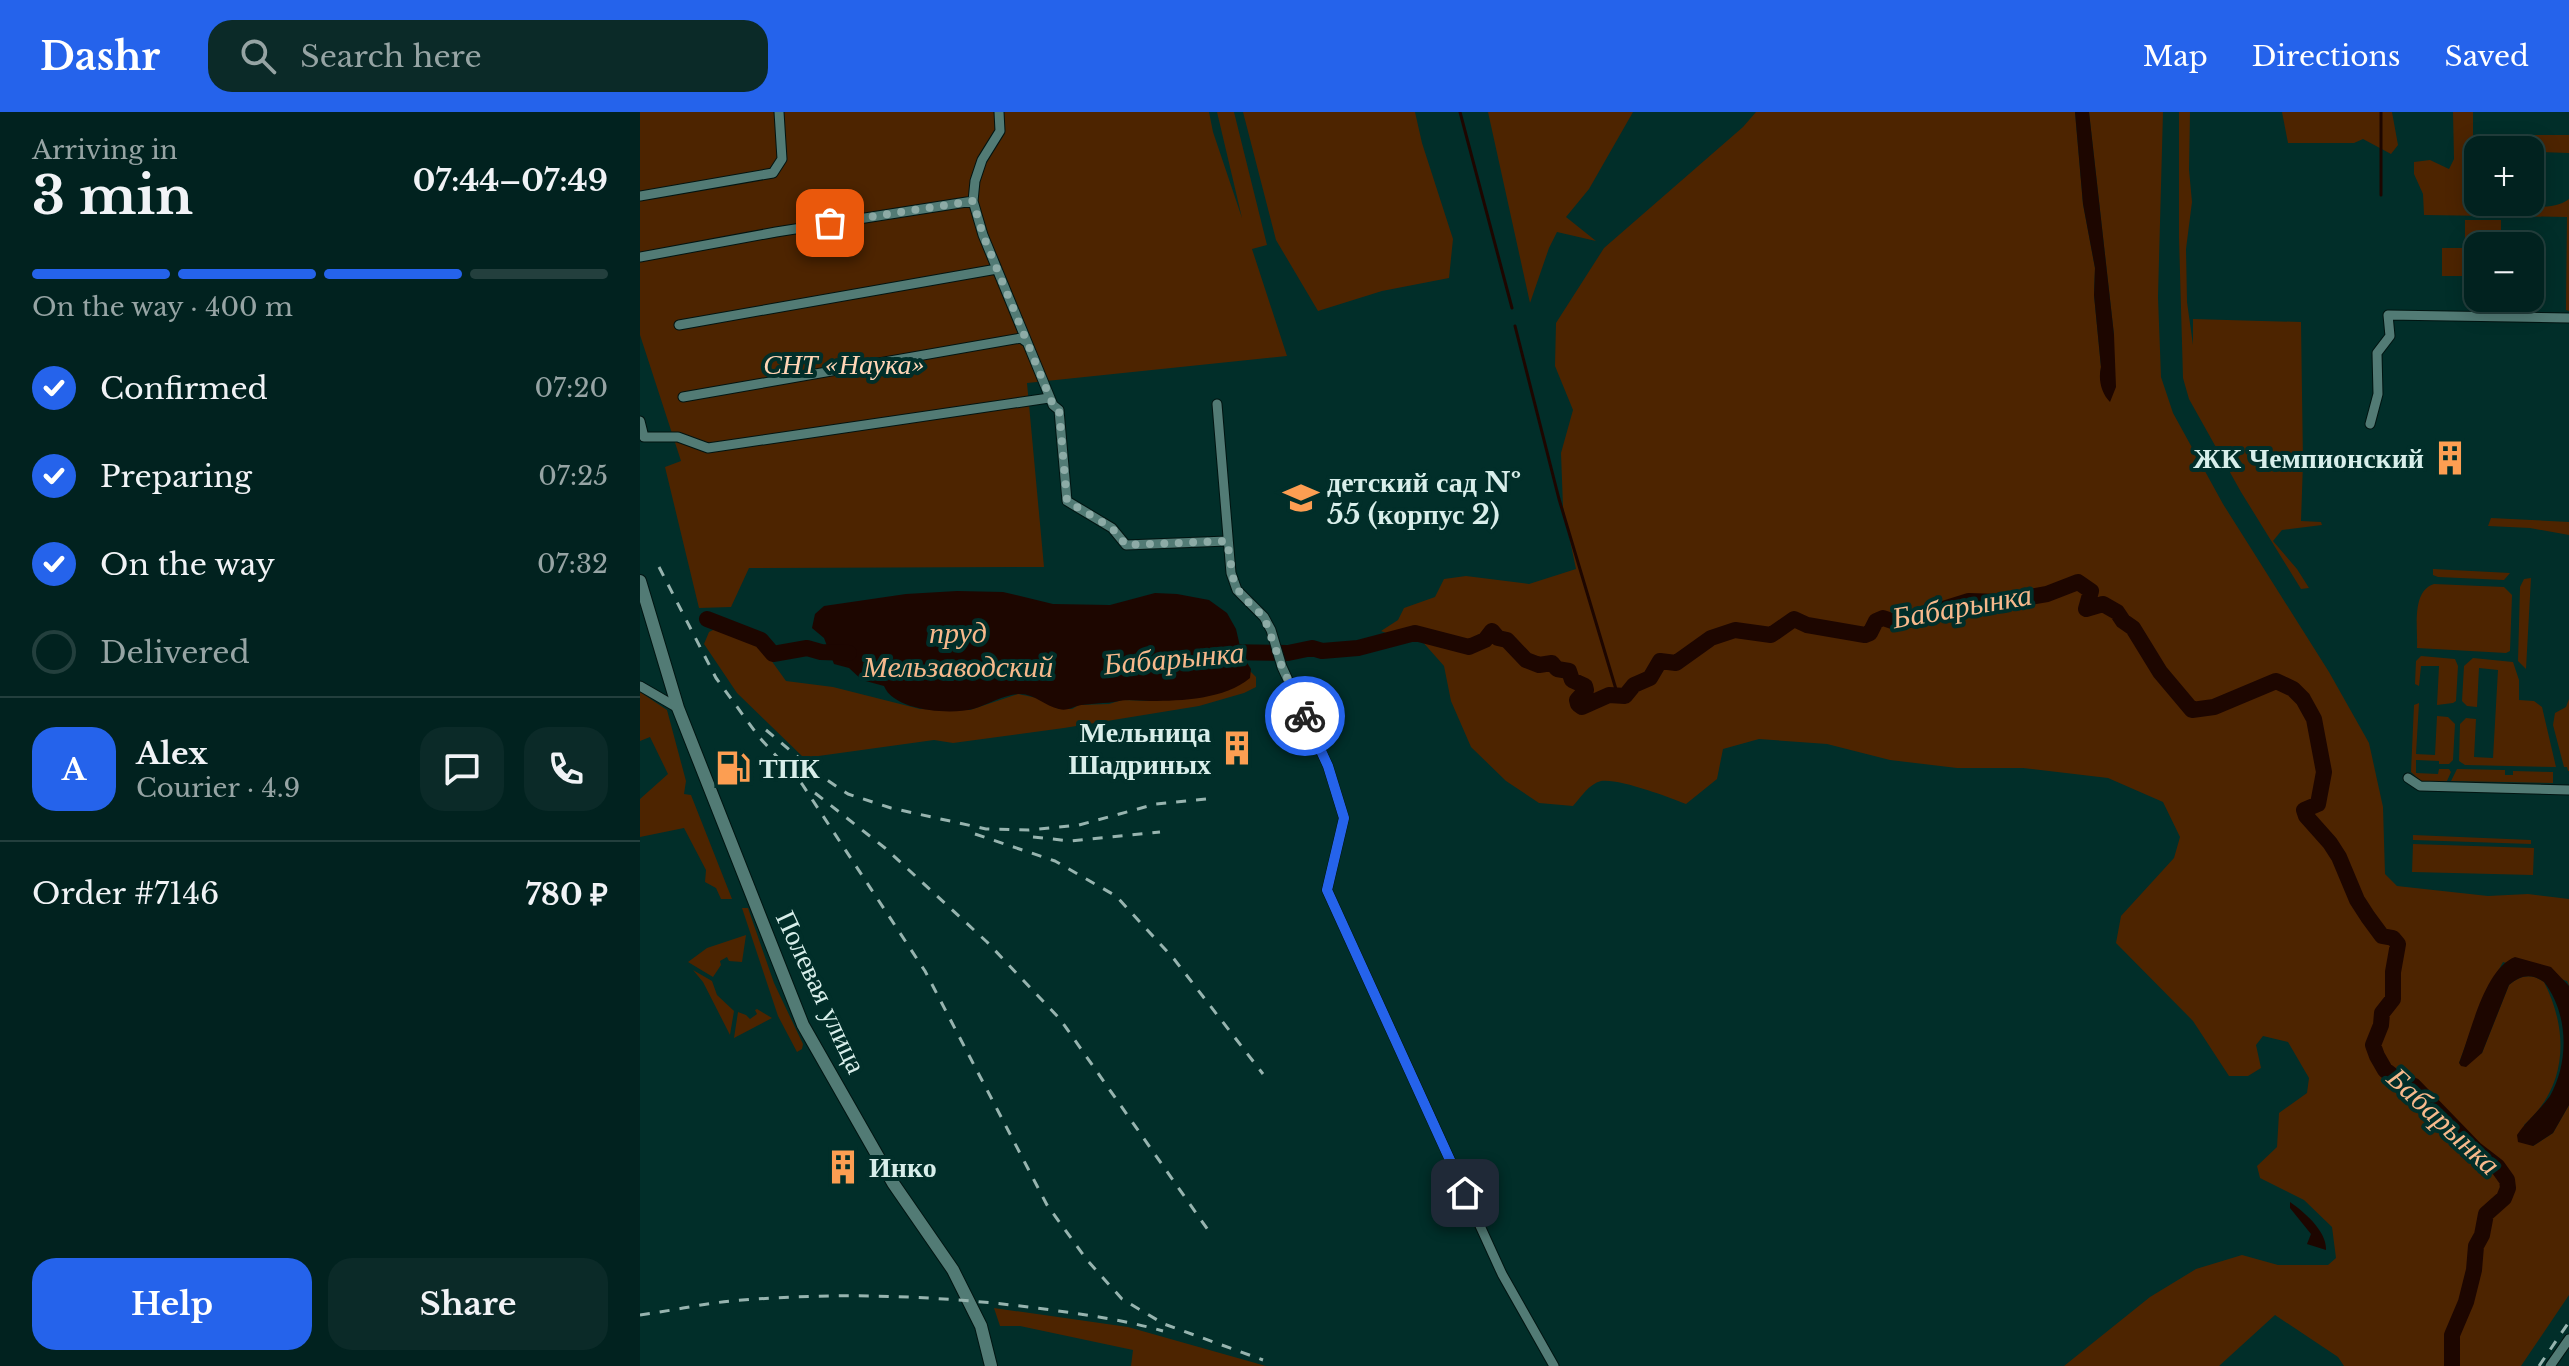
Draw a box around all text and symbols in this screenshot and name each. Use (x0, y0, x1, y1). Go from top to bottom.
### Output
search box (208, 20, 768, 92)
text: Dashr (40, 33, 160, 80)
icon: search (236, 34, 280, 78)
text: Search here (300, 38, 482, 75)
text: Map (2143, 39, 2208, 74)
text: Directions (2252, 39, 2401, 74)
text: Saved (2445, 39, 2529, 74)
text: Arriving in (32, 134, 178, 166)
map controls (2464, 136, 2544, 312)
button: + (2464, 136, 2544, 216)
text: 07:44–07:49 (413, 162, 608, 199)
text: 3 min (32, 164, 193, 228)
pin (796, 189, 864, 257)
icon: bag (808, 201, 852, 245)
button: − (2464, 232, 2544, 312)
text: On the way · 400 m (32, 291, 293, 323)
park label: СНТ «Наука» (763, 347, 925, 382)
icon: check (32, 366, 76, 410)
text: Confirmed (100, 370, 268, 407)
text: 07:20 (534, 372, 608, 404)
building icon: ЖК Чемпионский (2431, 439, 2469, 477)
place label: ЖК Чемпионский (2193, 441, 2424, 476)
icon: check (32, 454, 76, 498)
text: Preparing (100, 458, 252, 495)
text: 07:25 (538, 460, 608, 492)
place label: детский сад № 55 (корпус 2) (1327, 465, 1521, 532)
school or university icon: детский сад № 55 (корпус 2) (1282, 479, 1320, 517)
icon: check (32, 542, 76, 586)
text: On the way (100, 546, 275, 583)
text: 07:32 (537, 548, 608, 580)
water label: Бабарынка (1888, 576, 2035, 637)
water label: пруд Мельзаводский (862, 614, 1053, 685)
water label: Бабарынка (1101, 633, 1246, 683)
text: Delivered (100, 634, 250, 671)
courier (1265, 676, 1345, 756)
icon: bike (1283, 694, 1327, 738)
place label: Мельница Шадриных (1068, 715, 1211, 782)
button: chat (420, 727, 504, 811)
button: phone (524, 727, 608, 811)
building icon: Мельница Шадриных (1218, 729, 1256, 767)
text: Alex (136, 735, 208, 772)
fuel station icon: ТПК (714, 749, 752, 787)
text: A (62, 751, 86, 788)
place label: ТПК (759, 751, 820, 786)
text: Courier · 4.9 (136, 772, 300, 804)
text: Order #7146 (32, 875, 219, 912)
text: 780 ₽ (525, 876, 608, 913)
street label: Полевая улица (768, 905, 874, 1079)
water label: Бабарынка (2379, 1059, 2508, 1183)
building icon: Инко (824, 1148, 862, 1186)
place label: Инко (869, 1150, 937, 1185)
pin (1431, 1159, 1499, 1227)
icon: home (1443, 1171, 1487, 1215)
button: Help (32, 1258, 312, 1350)
button: Share (328, 1258, 608, 1350)

